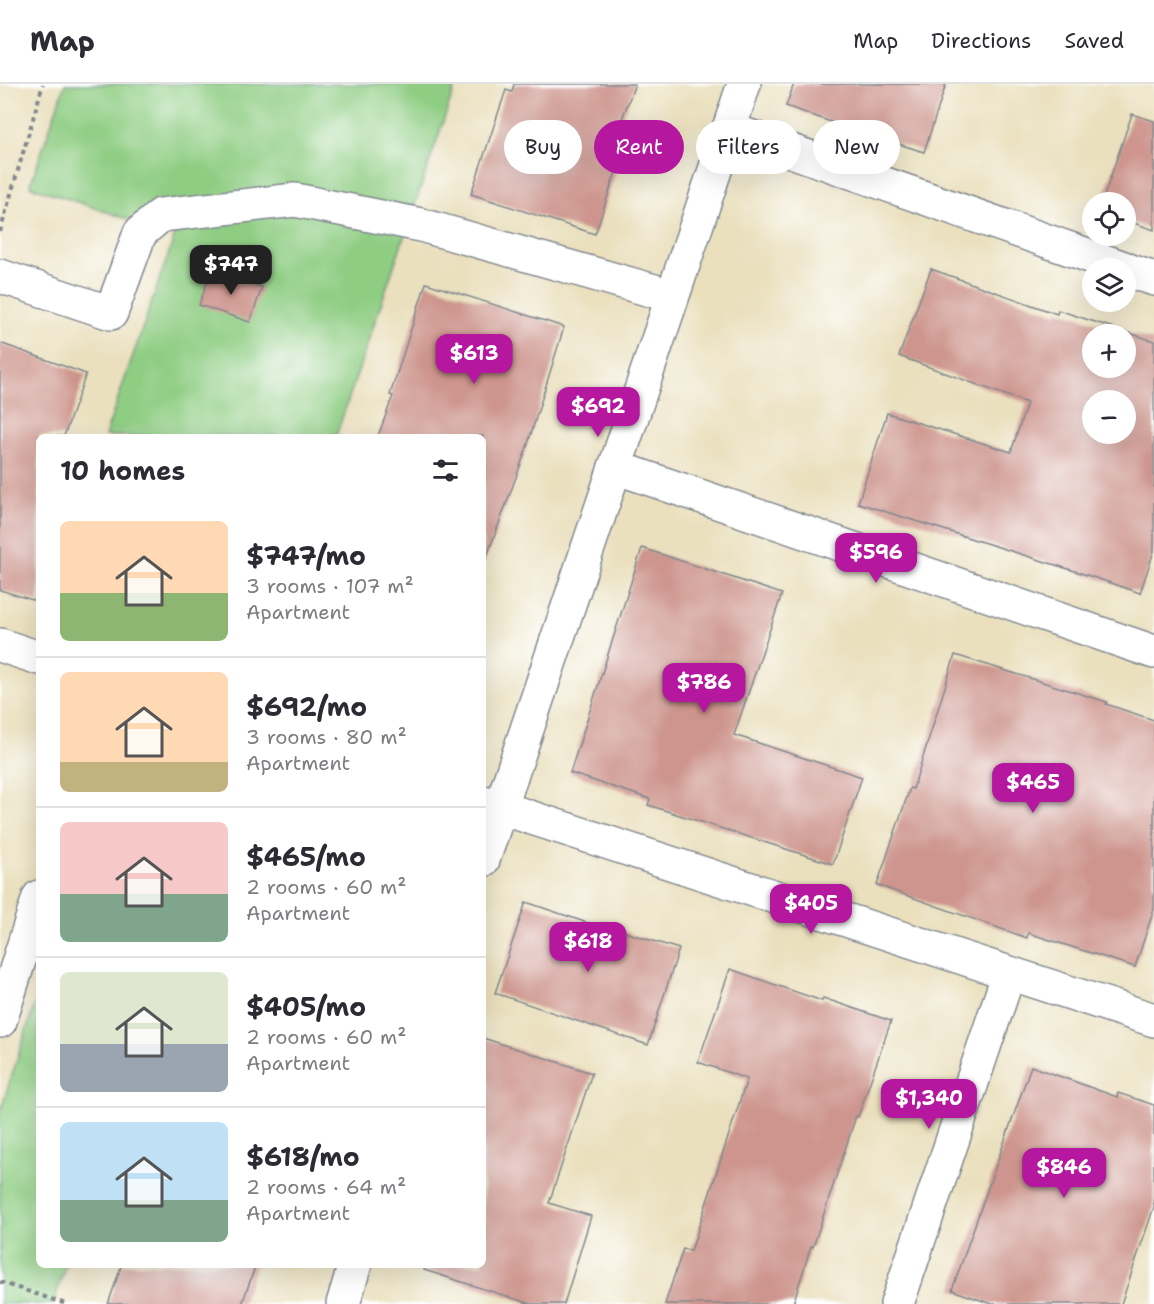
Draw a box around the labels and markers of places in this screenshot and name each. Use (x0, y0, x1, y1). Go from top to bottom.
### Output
pin: $747 (195, 245, 267, 296)
pin: $613 (438, 334, 510, 385)
pin: $692 (562, 387, 634, 438)
pin: $596 (840, 533, 912, 584)
pin: $786 (668, 663, 740, 714)
pin: $465 (997, 763, 1069, 814)
pin: $405 (775, 884, 847, 935)
pin: $618 (552, 922, 624, 973)
pin: $1,340 (880, 1079, 978, 1130)
pin: $846 (1028, 1148, 1100, 1199)

